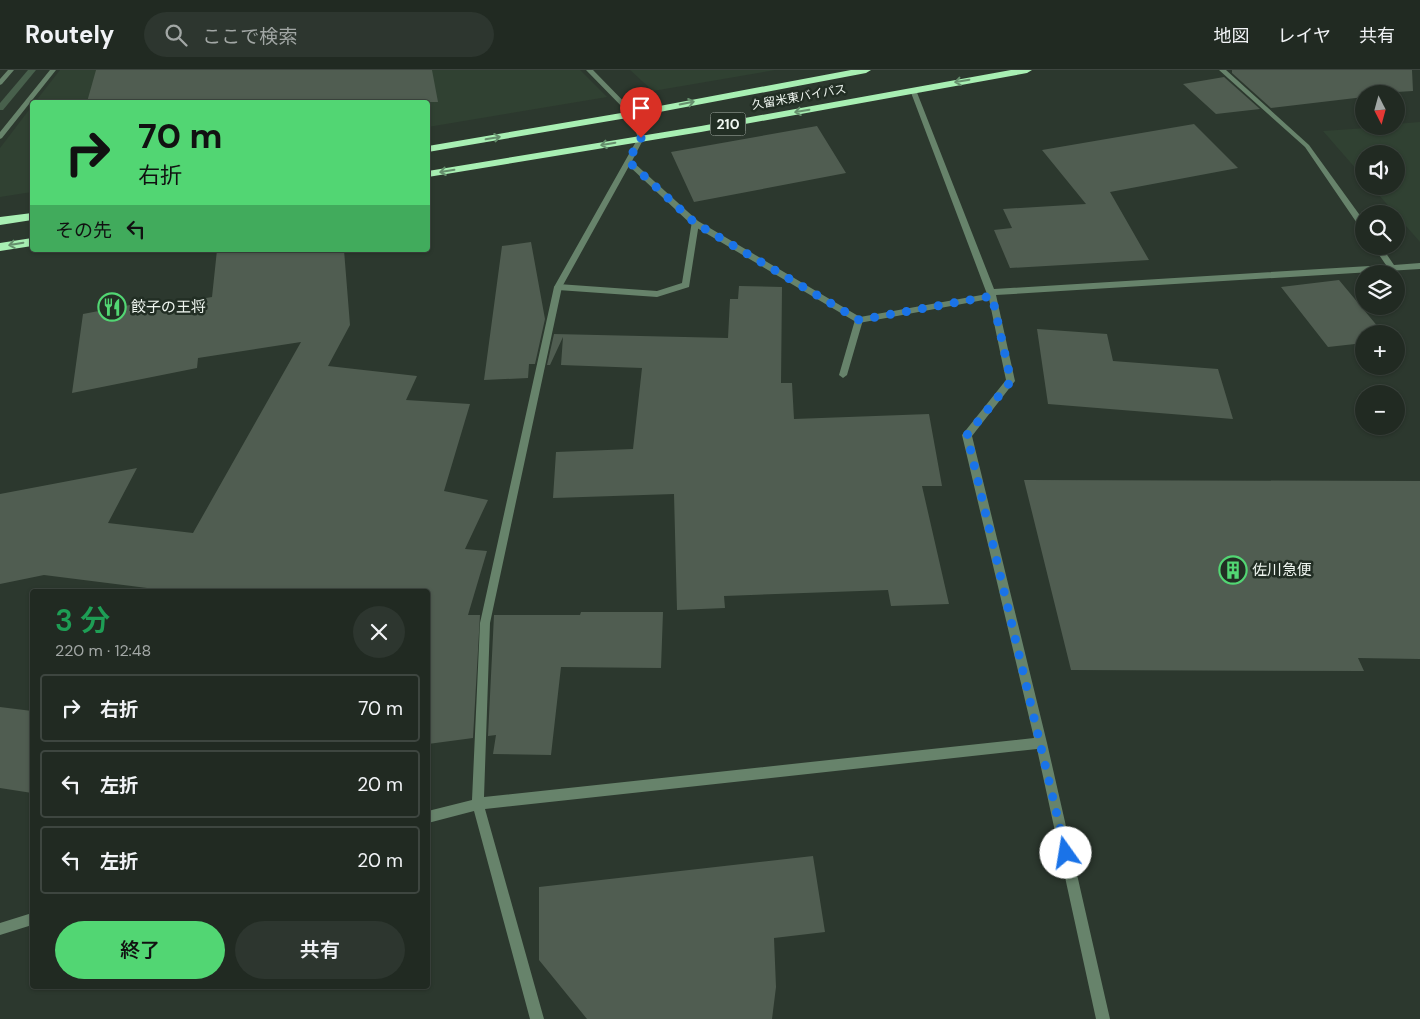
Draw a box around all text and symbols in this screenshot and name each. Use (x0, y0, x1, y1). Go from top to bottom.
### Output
search box (144, 12, 494, 57)
text: Routely (25, 19, 114, 50)
icon: search (162, 21, 190, 49)
text: ここで検索 (202, 24, 297, 49)
text: 地図 (1214, 24, 1250, 48)
text: レイヤ (1278, 24, 1331, 48)
text: 共有 (1359, 24, 1395, 48)
one-way arrow (954, 77, 970, 87)
street label: 久留米東バイパス (750, 81, 848, 113)
north arrow (1355, 85, 1405, 135)
map controls (1355, 85, 1405, 435)
pin (620, 87, 662, 138)
icon: arrive (627, 94, 655, 122)
one-way arrow (679, 98, 695, 108)
one-way arrow (795, 106, 811, 116)
road number: 210 (710, 112, 746, 136)
text: 70 m (138, 113, 222, 159)
icon: right (55, 120, 120, 185)
one-way arrow (484, 132, 500, 142)
one-way arrow (600, 139, 616, 149)
button: sound (1355, 145, 1405, 195)
text: 右折 (138, 161, 182, 190)
one-way arrow (440, 166, 456, 176)
button: search (1355, 205, 1405, 255)
icon: left (122, 215, 150, 243)
text: その先 (55, 218, 112, 243)
one-way arrow (9, 240, 25, 250)
button: layers (1355, 265, 1405, 315)
restaurant icon: 餃子の王将 (97, 292, 127, 322)
place label: 餃子の王将 (131, 297, 206, 317)
button: + (1355, 325, 1405, 375)
button: − (1355, 385, 1405, 435)
building icon: 佐川急便 (1218, 555, 1248, 585)
place label: 佐川急便 (1252, 560, 1312, 580)
text: 3 分 (55, 601, 110, 640)
button: close (353, 606, 405, 658)
text: 220 m · 12:48 (55, 640, 151, 661)
icon: right (57, 694, 85, 722)
text: 70 m (358, 696, 403, 721)
text: 右折 (100, 697, 138, 722)
icon: left (57, 770, 85, 798)
text: 20 m (357, 772, 403, 797)
text: 左折 (100, 773, 138, 798)
position arrow (1039, 826, 1091, 878)
icon: left (57, 846, 85, 874)
text: 20 m (357, 848, 403, 873)
text: 左折 (100, 849, 138, 874)
button: 終了 (55, 921, 225, 979)
button: 共有 (235, 921, 405, 979)

